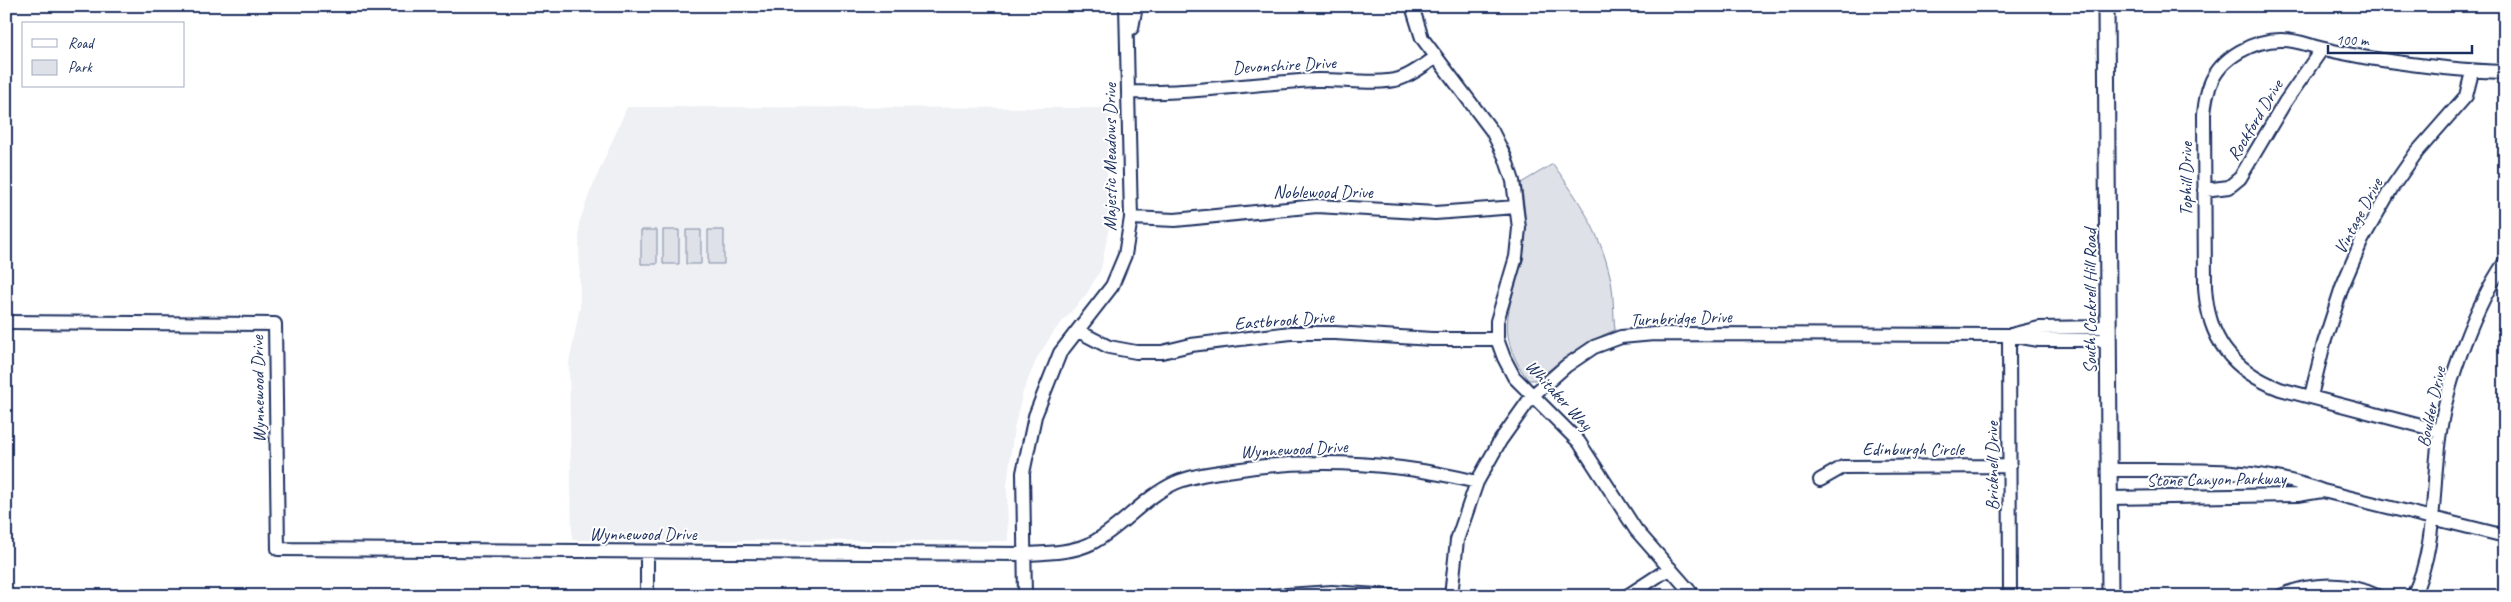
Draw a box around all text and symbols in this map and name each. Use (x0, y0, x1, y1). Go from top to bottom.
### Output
legend (22, 22, 185, 88)
scale bar (2328, 22, 2472, 54)
text: 100 m (2336, 31, 2370, 50)
text: Road (68, 34, 95, 53)
street label: Devonshire Drive (1232, 51, 1337, 79)
text: Park (68, 58, 93, 77)
street label: Rockford Drive (2222, 75, 2288, 164)
street label: Majestic Meadows Drive (1099, 82, 1121, 231)
street label: Tophill Drive (2175, 141, 2197, 216)
street label: Vintage Drive (2329, 173, 2388, 258)
street label: Noblewood Drive (1273, 181, 1374, 203)
street label: South Cockrell Hill Road (2079, 225, 2101, 374)
street label: Eastbrook Drive (1234, 305, 1336, 334)
street label: Turnbridge Drive (1630, 305, 1733, 331)
street label: Wynnewood Drive (246, 334, 270, 443)
street label: Whitaker Way (1521, 355, 1599, 436)
street label: Boulder Drive (2412, 364, 2450, 449)
street label: Bricknell Drive (1981, 420, 2003, 510)
street label: Wynnewood Drive (1240, 435, 1349, 463)
street label: Edinburgh Circle (1862, 438, 1965, 460)
street label: Stone Canyon Parkway (2146, 467, 2288, 491)
street label: Wynnewood Drive (589, 523, 698, 545)

